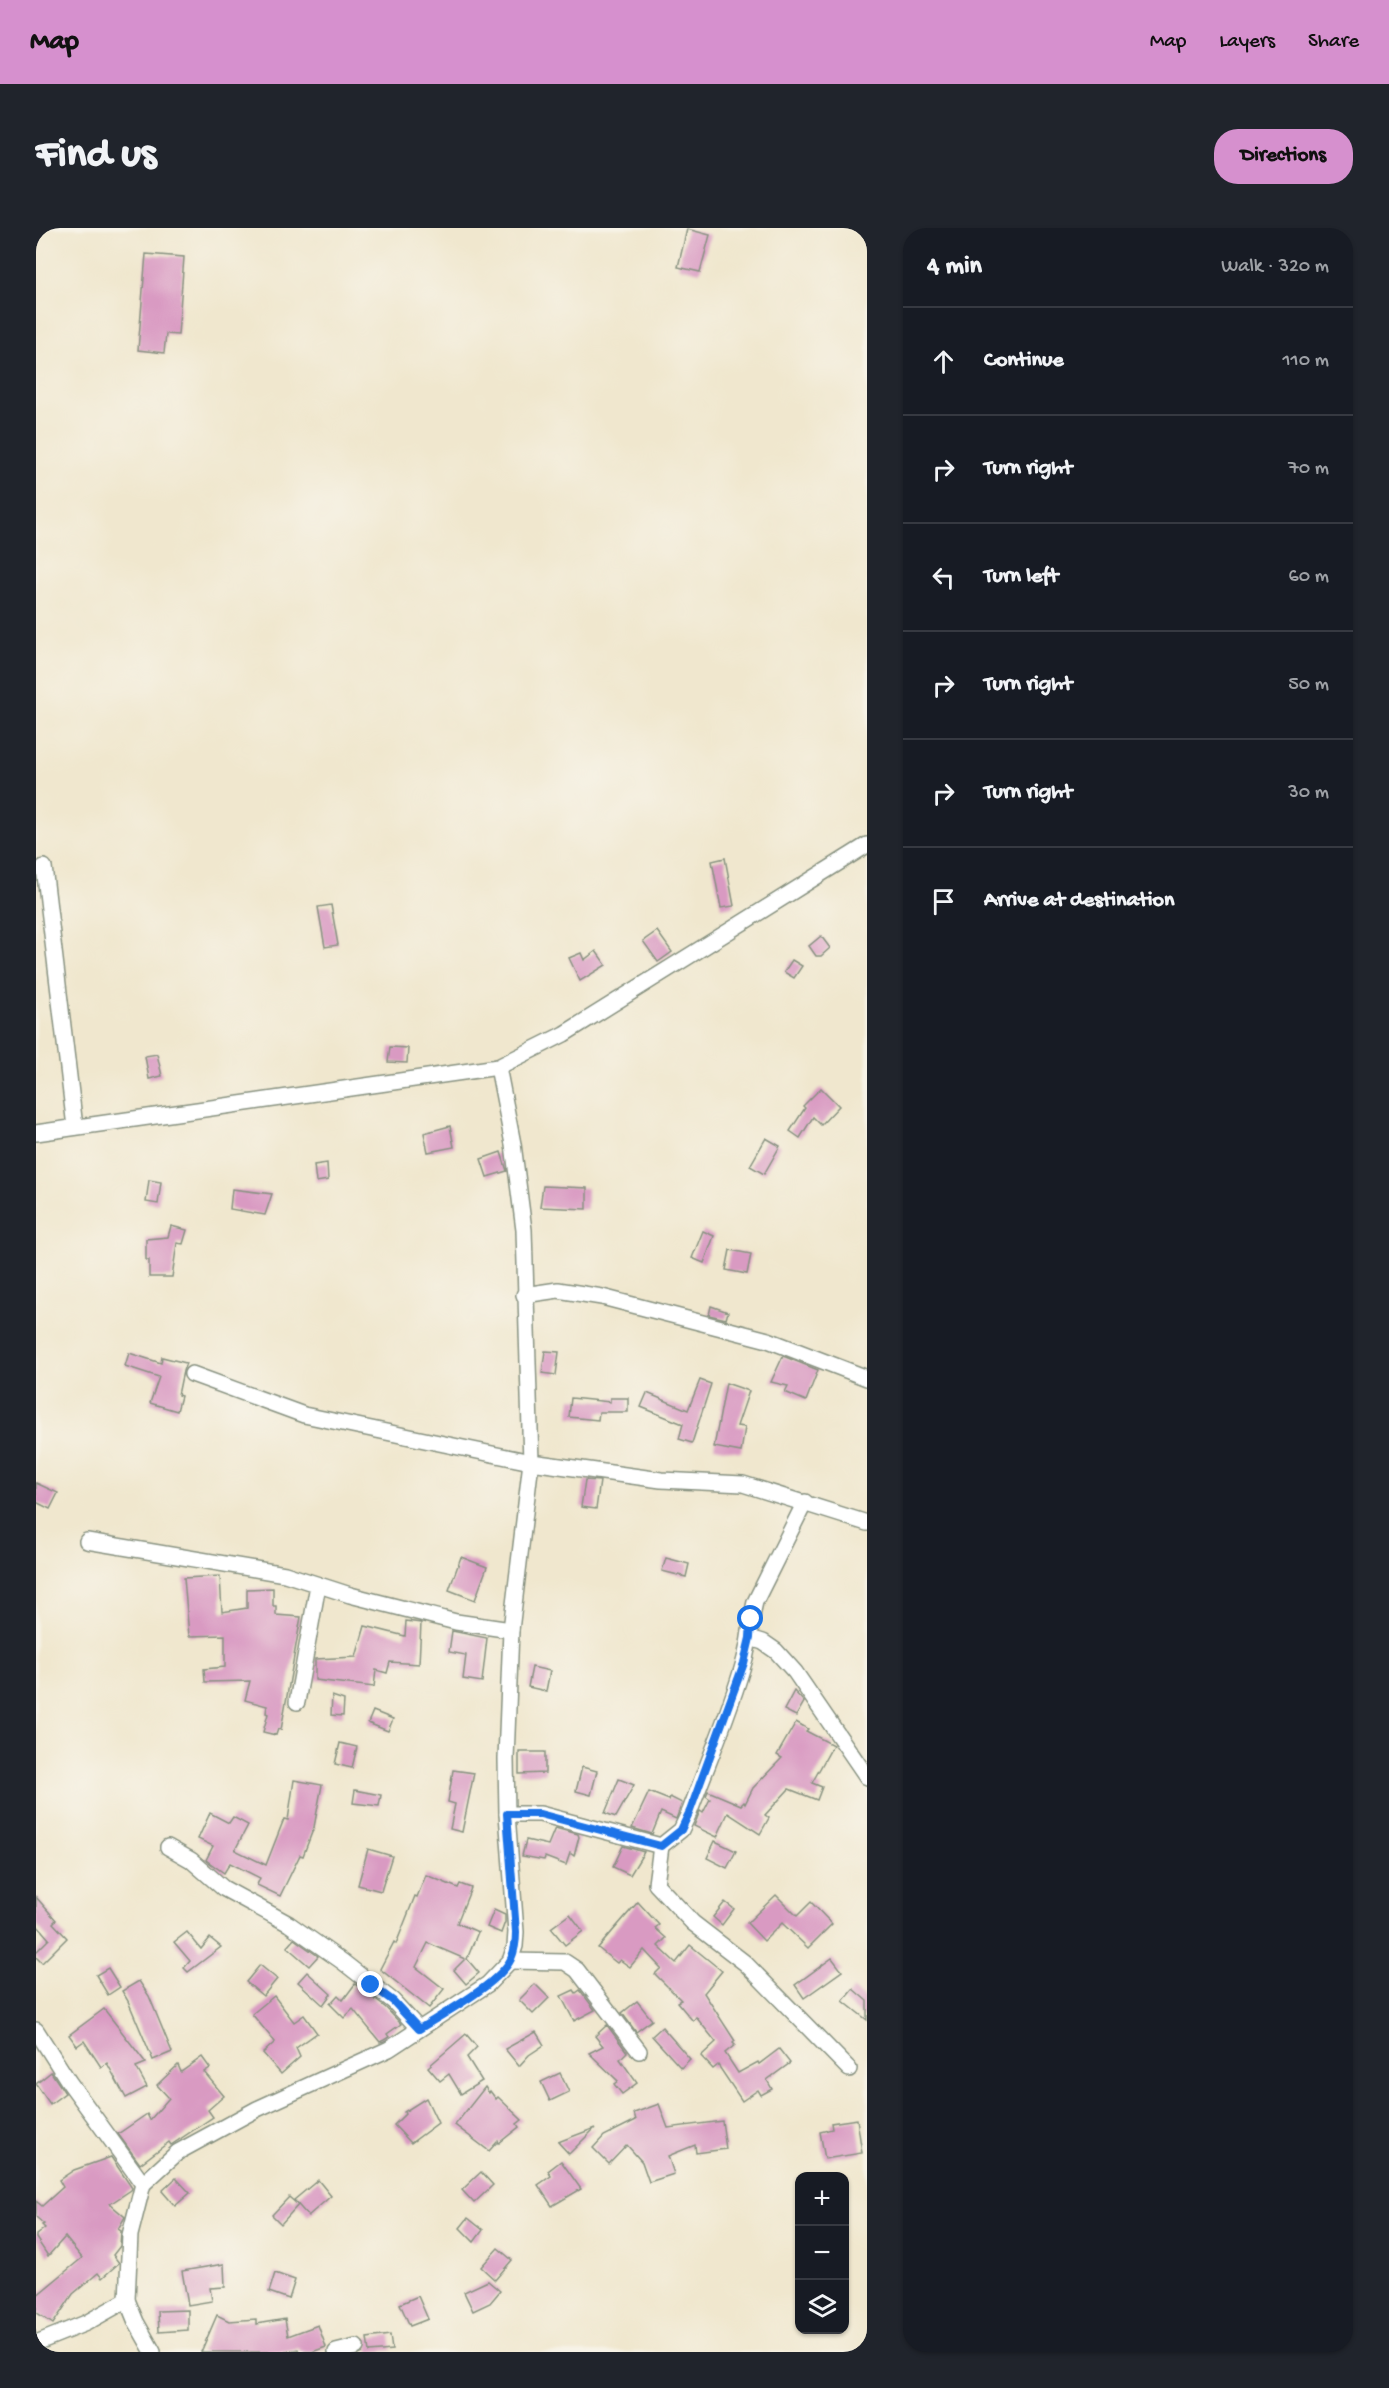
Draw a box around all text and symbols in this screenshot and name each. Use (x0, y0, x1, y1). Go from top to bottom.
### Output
text: Map (30, 26, 79, 59)
text: Map (1150, 30, 1186, 55)
text: Layers (1219, 30, 1275, 55)
text: Share (1308, 30, 1359, 55)
button: Directions (1214, 129, 1353, 184)
text: Find us (36, 132, 156, 181)
text: 4 min (927, 252, 982, 283)
text: Walk · 320 m (1221, 256, 1329, 279)
icon: ahead (927, 345, 960, 378)
text: Continue (984, 348, 1064, 374)
text: 110 m (1283, 350, 1329, 373)
icon: right (927, 453, 960, 486)
text: Turn right (984, 456, 1072, 482)
text: 70 m (1288, 458, 1329, 481)
icon: left (927, 561, 960, 594)
text: Turn left (984, 564, 1058, 590)
text: 60 m (1289, 566, 1329, 589)
icon: right (927, 669, 960, 702)
text: Turn right (984, 672, 1072, 698)
text: 50 m (1288, 674, 1329, 697)
icon: right (927, 777, 960, 810)
text: Turn right (984, 780, 1072, 806)
text: 30 m (1288, 782, 1329, 805)
icon: arrive (927, 885, 960, 918)
text: Arrive at destination (984, 888, 1174, 914)
route start (737, 1605, 763, 1631)
route end (357, 1971, 383, 1997)
map controls (795, 2172, 849, 2334)
button: + (795, 2172, 849, 2226)
button: − (795, 2226, 849, 2280)
button: layers (795, 2280, 849, 2334)

